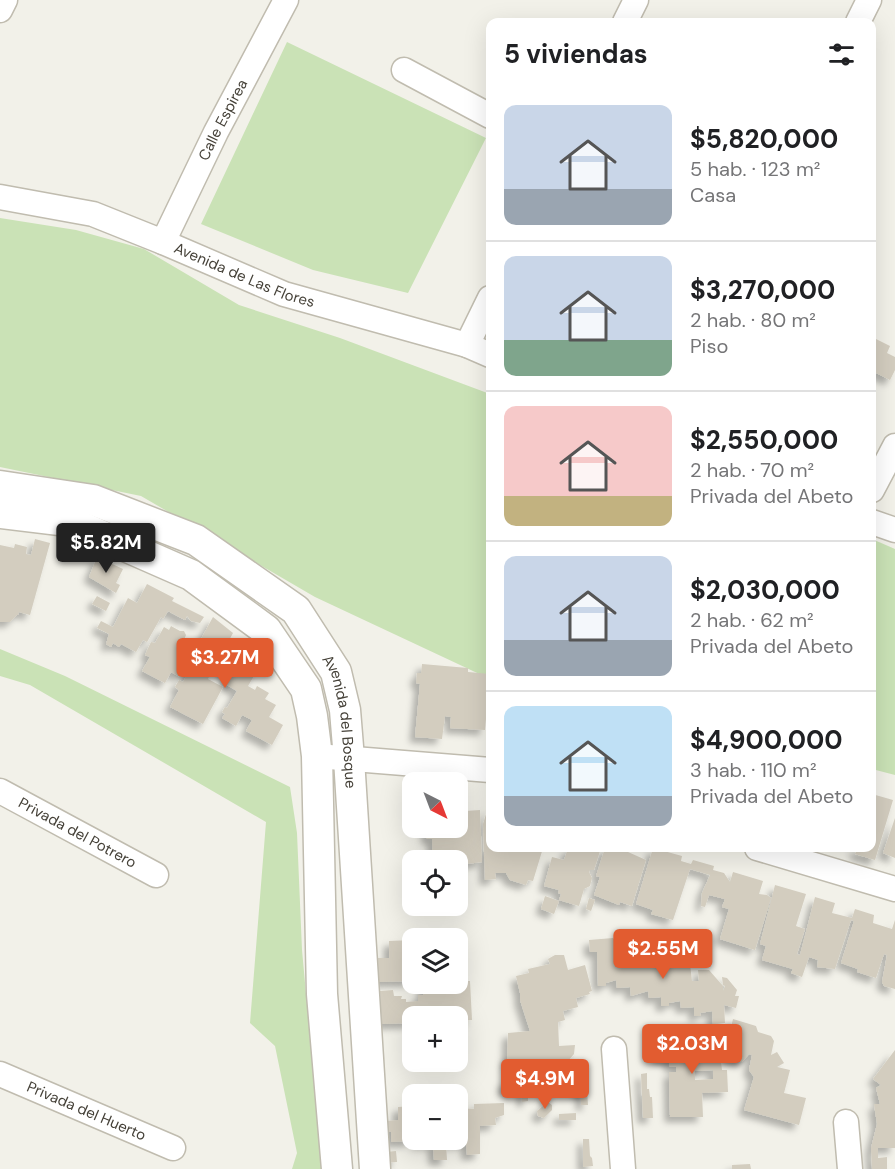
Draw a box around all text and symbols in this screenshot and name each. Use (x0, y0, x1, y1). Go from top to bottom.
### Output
text: 5 viviendas (504, 37, 648, 71)
icon: filters (825, 38, 858, 71)
street label: Calle Espirea (194, 76, 252, 164)
text: $5,820,000 (690, 122, 838, 156)
icon: home (552, 129, 624, 201)
text: 5 hab. · 123 m² (690, 156, 820, 182)
text: Casa (690, 182, 736, 208)
street label: Avenida de Las Flores (171, 238, 317, 312)
text: $3,270,000 (690, 273, 835, 307)
icon: home (552, 280, 624, 352)
text: 2 hab. · 80 m² (690, 307, 816, 333)
text: Piso (690, 333, 728, 359)
text: $2,550,000 (690, 423, 838, 457)
icon: home (552, 430, 624, 502)
text: 2 hab. · 70 m² (690, 457, 814, 483)
text: Privada del Abeto (690, 483, 853, 509)
pin: $5.82M (57, 523, 155, 574)
text: $5.82M (70, 529, 142, 555)
text: $2,030,000 (690, 573, 840, 607)
icon: home (552, 580, 624, 652)
text: 2 hab. · 62 m² (690, 607, 814, 633)
text: Privada del Abeto (690, 633, 853, 659)
pin: $3.27M (176, 638, 274, 689)
text: $3.27M (190, 644, 260, 670)
street label: Avenida del Bosque (318, 651, 361, 789)
text: $4,900,000 (690, 723, 843, 757)
icon: home (552, 730, 624, 802)
text: 3 hab. · 110 m² (690, 757, 817, 783)
north arrow (402, 772, 468, 838)
map controls (402, 772, 468, 1150)
text: Privada del Abeto (690, 783, 853, 809)
street label: Privada del Potrero (15, 793, 140, 873)
button: locate (402, 850, 468, 916)
button: layers (402, 928, 468, 994)
pin: $2.55M (614, 929, 712, 980)
text: $2.55M (627, 935, 699, 961)
button: + (402, 1006, 468, 1072)
pin: $2.03M (643, 1024, 741, 1075)
text: $2.03M (656, 1030, 728, 1056)
pin: $4.9M (503, 1059, 587, 1110)
text: $4.9M (515, 1065, 575, 1091)
street label: Privada del Huerto (24, 1077, 149, 1145)
button: − (402, 1084, 468, 1150)

